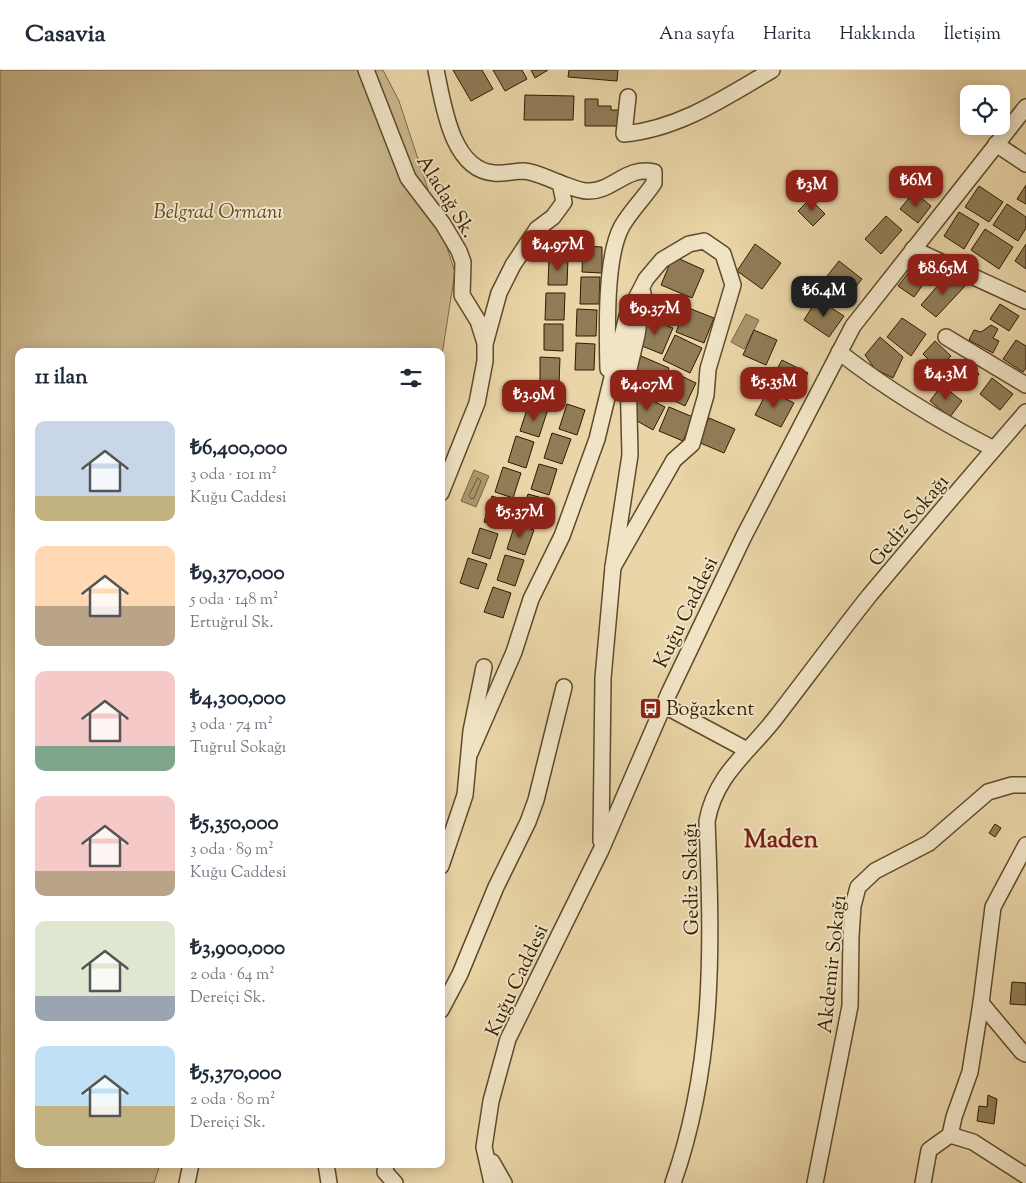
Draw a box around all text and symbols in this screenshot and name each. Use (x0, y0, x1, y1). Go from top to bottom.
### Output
text: Casavia (25, 18, 106, 52)
text: Ana sayfa (659, 22, 735, 48)
text: Harita (763, 22, 811, 48)
text: Hakkında (839, 22, 916, 48)
text: İletişim (944, 22, 1001, 48)
map controls (960, 85, 1010, 135)
button: locate (960, 85, 1010, 135)
street label: Aladağ Sk. (408, 150, 482, 244)
pin: ₺6M (892, 166, 940, 208)
pin: ₺3M (788, 170, 836, 212)
text: ₺6M (900, 170, 932, 193)
text: ₺3M (797, 174, 827, 197)
park label: Belgrad Ormanı (154, 199, 282, 228)
pin: ₺4.97M (517, 230, 599, 272)
text: ₺4.97M (532, 234, 584, 257)
pin: ₺8.65M (902, 254, 984, 296)
text: ₺8.65M (919, 258, 967, 281)
pin: ₺6.4M (789, 276, 859, 318)
text: ₺6.4M (802, 280, 846, 303)
pin: ₺9.37M (614, 294, 696, 336)
text: ₺9.37M (630, 298, 680, 321)
pin: ₺4.3M (911, 358, 981, 401)
text: 11 ilan (35, 363, 88, 393)
text: ₺4.3M (925, 363, 967, 386)
icon: filters (397, 364, 425, 392)
pin: ₺5.35M (733, 366, 815, 409)
pin: ₺4.07M (606, 370, 688, 412)
text: ₺5.35M (751, 371, 797, 394)
text: ₺4.07M (621, 374, 673, 397)
pin: ₺3.9M (499, 380, 569, 422)
text: ₺3.9M (513, 384, 555, 407)
text: ₺6,400,000 (190, 434, 287, 464)
icon: home (75, 441, 135, 501)
text: 3 oda · 101 m² (190, 464, 277, 487)
street label: Gediz Sokağı (863, 469, 957, 574)
text: Kuğu Caddesi (190, 487, 287, 510)
pin: ₺5.37M (479, 496, 561, 539)
text: ₺5.37M (496, 501, 544, 524)
street label: Kuğu Caddesi (648, 552, 727, 674)
text: ₺9,370,000 (190, 559, 285, 589)
icon: home (75, 566, 135, 626)
text: 5 oda · 148 m² (190, 589, 278, 612)
text: Ertuğrul Sk. (190, 612, 274, 635)
text: ₺4,300,000 (190, 684, 286, 714)
icon: home (75, 691, 135, 751)
bus stop icon: Boğazkent (638, 696, 662, 720)
place label: Boğazkent (666, 696, 755, 725)
text: 3 oda · 74 m² (190, 714, 273, 737)
text: Tuğrul Sokağı (190, 737, 286, 760)
text: ₺5,350,000 (190, 809, 279, 839)
icon: home (75, 816, 135, 876)
street label: Gediz Sokağı (677, 822, 708, 935)
district label: Maden (744, 823, 818, 859)
text: 3 oda · 89 m² (190, 839, 274, 862)
text: Kuğu Caddesi (190, 862, 287, 885)
street label: Akdemir Sokağı (812, 893, 855, 1035)
street label: Kuğu Caddesi (480, 920, 557, 1042)
text: ₺3,900,000 (190, 934, 285, 964)
icon: home (75, 941, 135, 1001)
text: 2 oda · 64 m² (190, 964, 275, 987)
text: Dereiçi Sk. (190, 987, 266, 1010)
text: ₺5,370,000 (190, 1059, 282, 1089)
icon: home (75, 1066, 135, 1126)
text: 2 oda · 80 m² (190, 1089, 275, 1112)
text: Dereiçi Sk. (190, 1112, 266, 1135)

